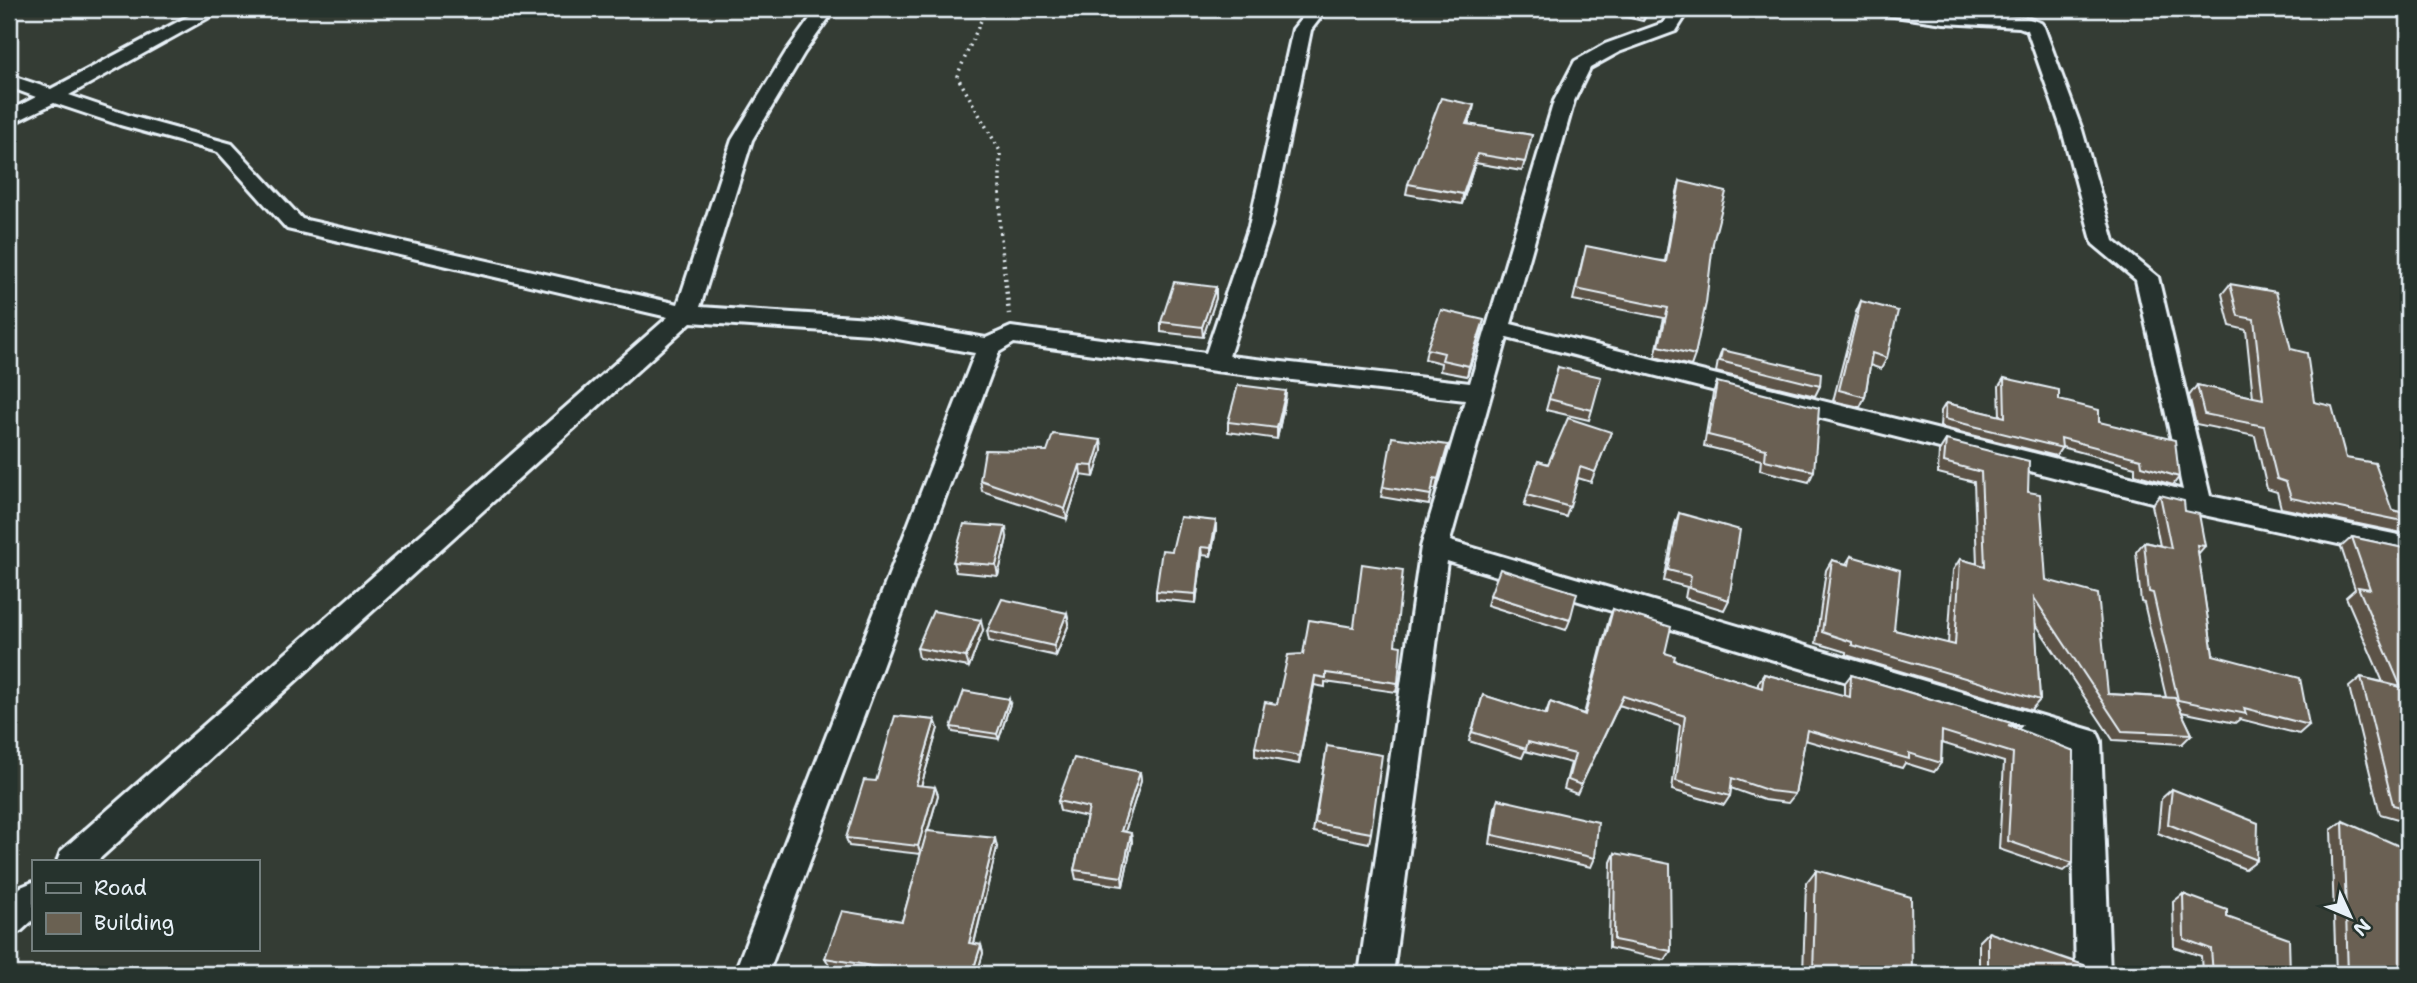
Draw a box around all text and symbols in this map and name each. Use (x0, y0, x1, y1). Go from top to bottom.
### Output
legend (32, 860, 259, 951)
text: Road (94, 874, 147, 902)
north arrow (2316, 881, 2386, 951)
text: Building (94, 909, 174, 937)
text: N (2348, 913, 2376, 942)

